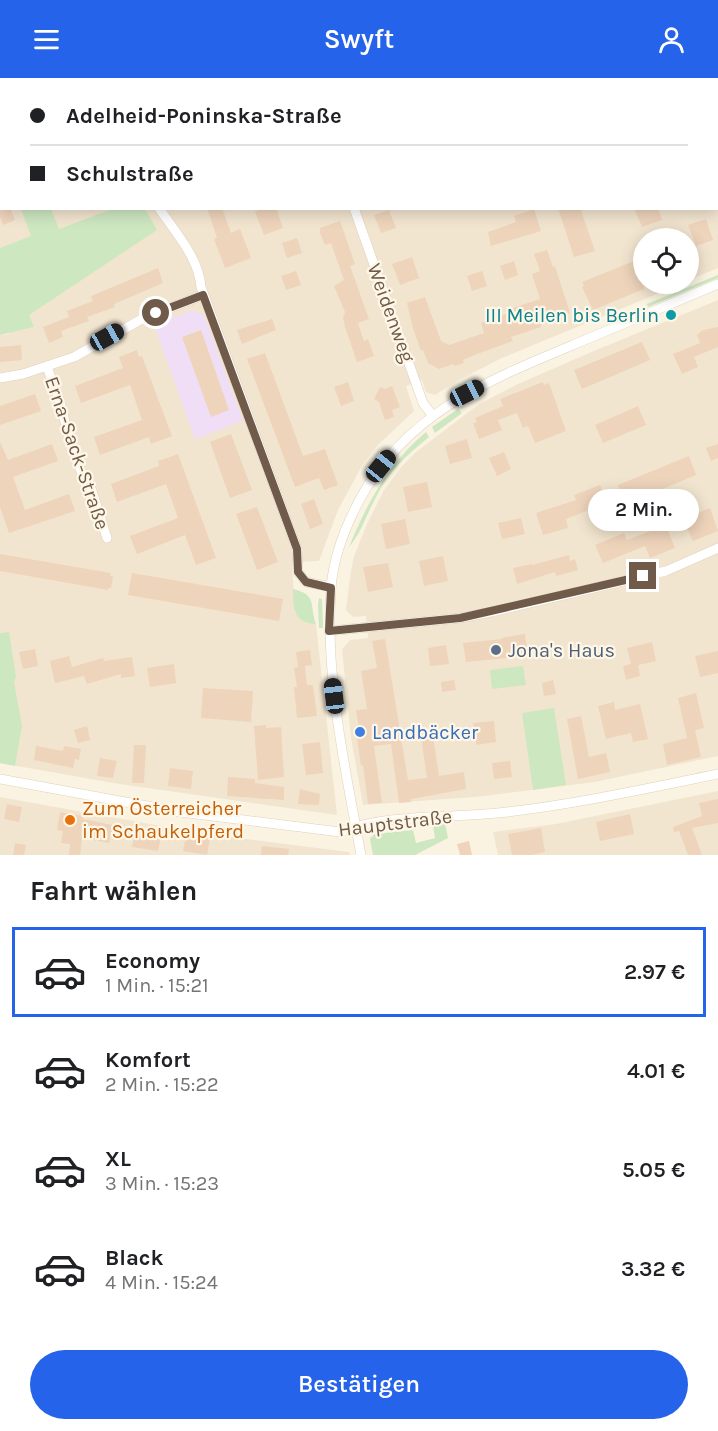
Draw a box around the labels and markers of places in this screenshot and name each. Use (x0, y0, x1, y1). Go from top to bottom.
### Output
place label: III Meilen bis Berlin (485, 304, 659, 327)
marker: III Meilen bis Berlin (664, 308, 678, 322)
place label: Jona's Haus (508, 639, 615, 662)
marker: Jona's Haus (489, 643, 503, 657)
place label: Landbäcker (372, 721, 479, 744)
marker: Landbäcker (353, 725, 367, 739)
place label: Zum Österreicher im Schaukelpferd (82, 797, 244, 843)
marker: Zum Österreicher im Schaukelpferd (63, 813, 77, 827)

